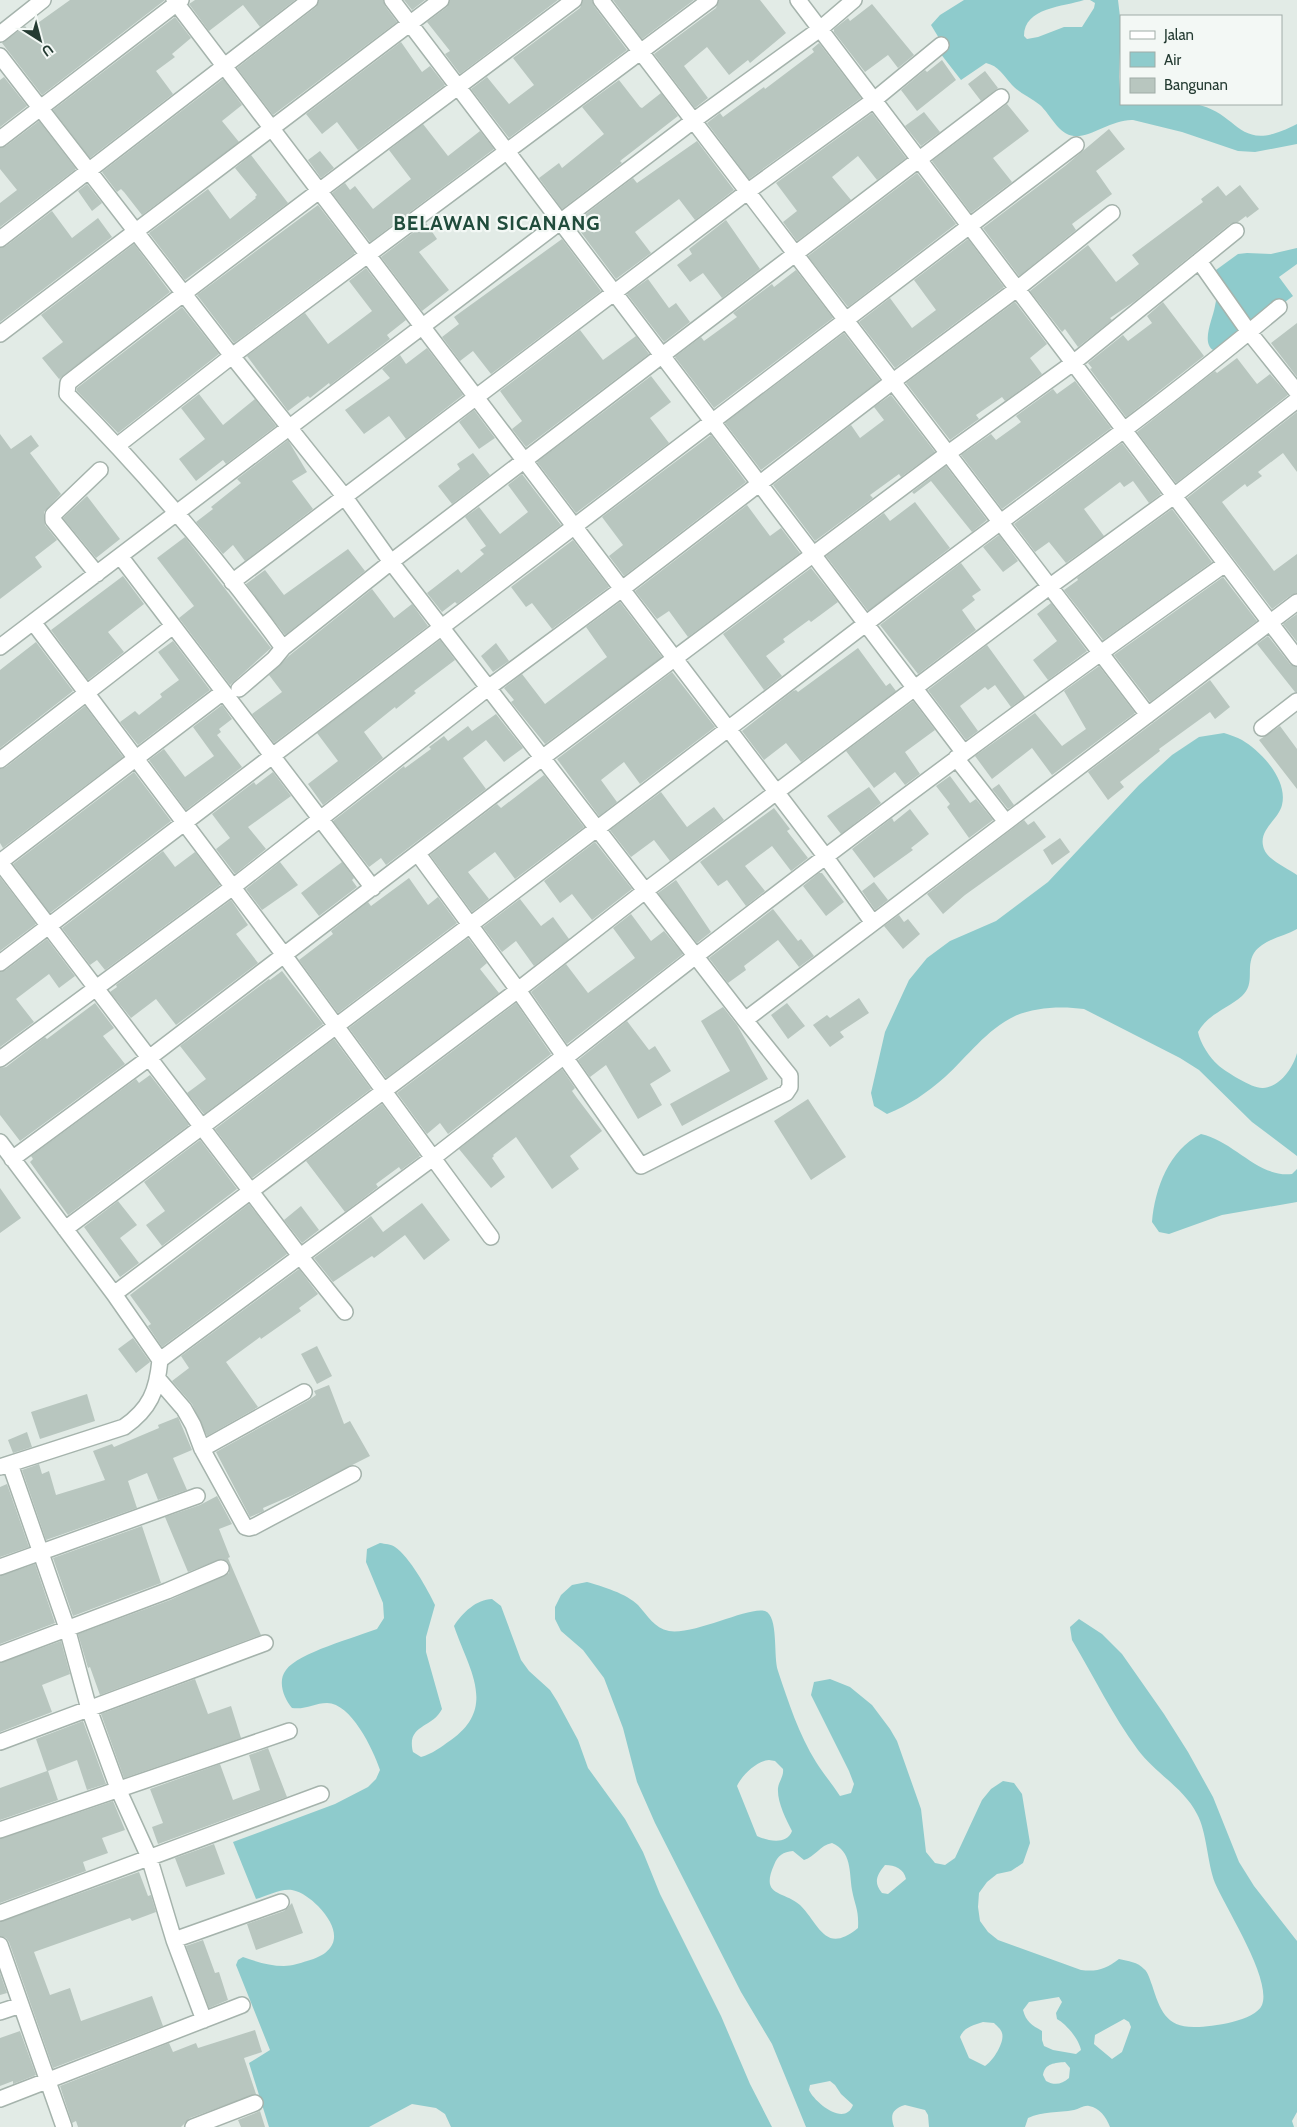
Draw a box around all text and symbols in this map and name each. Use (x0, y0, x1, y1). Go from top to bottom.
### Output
north arrow (15, 15, 65, 65)
legend (1120, 15, 1282, 105)
text: Jalan (1163, 26, 1194, 44)
text: U (38, 40, 57, 61)
text: Air (1164, 51, 1181, 69)
text: Bangunan (1164, 76, 1228, 94)
district label: BELAWAN SICANANG (393, 211, 601, 235)

